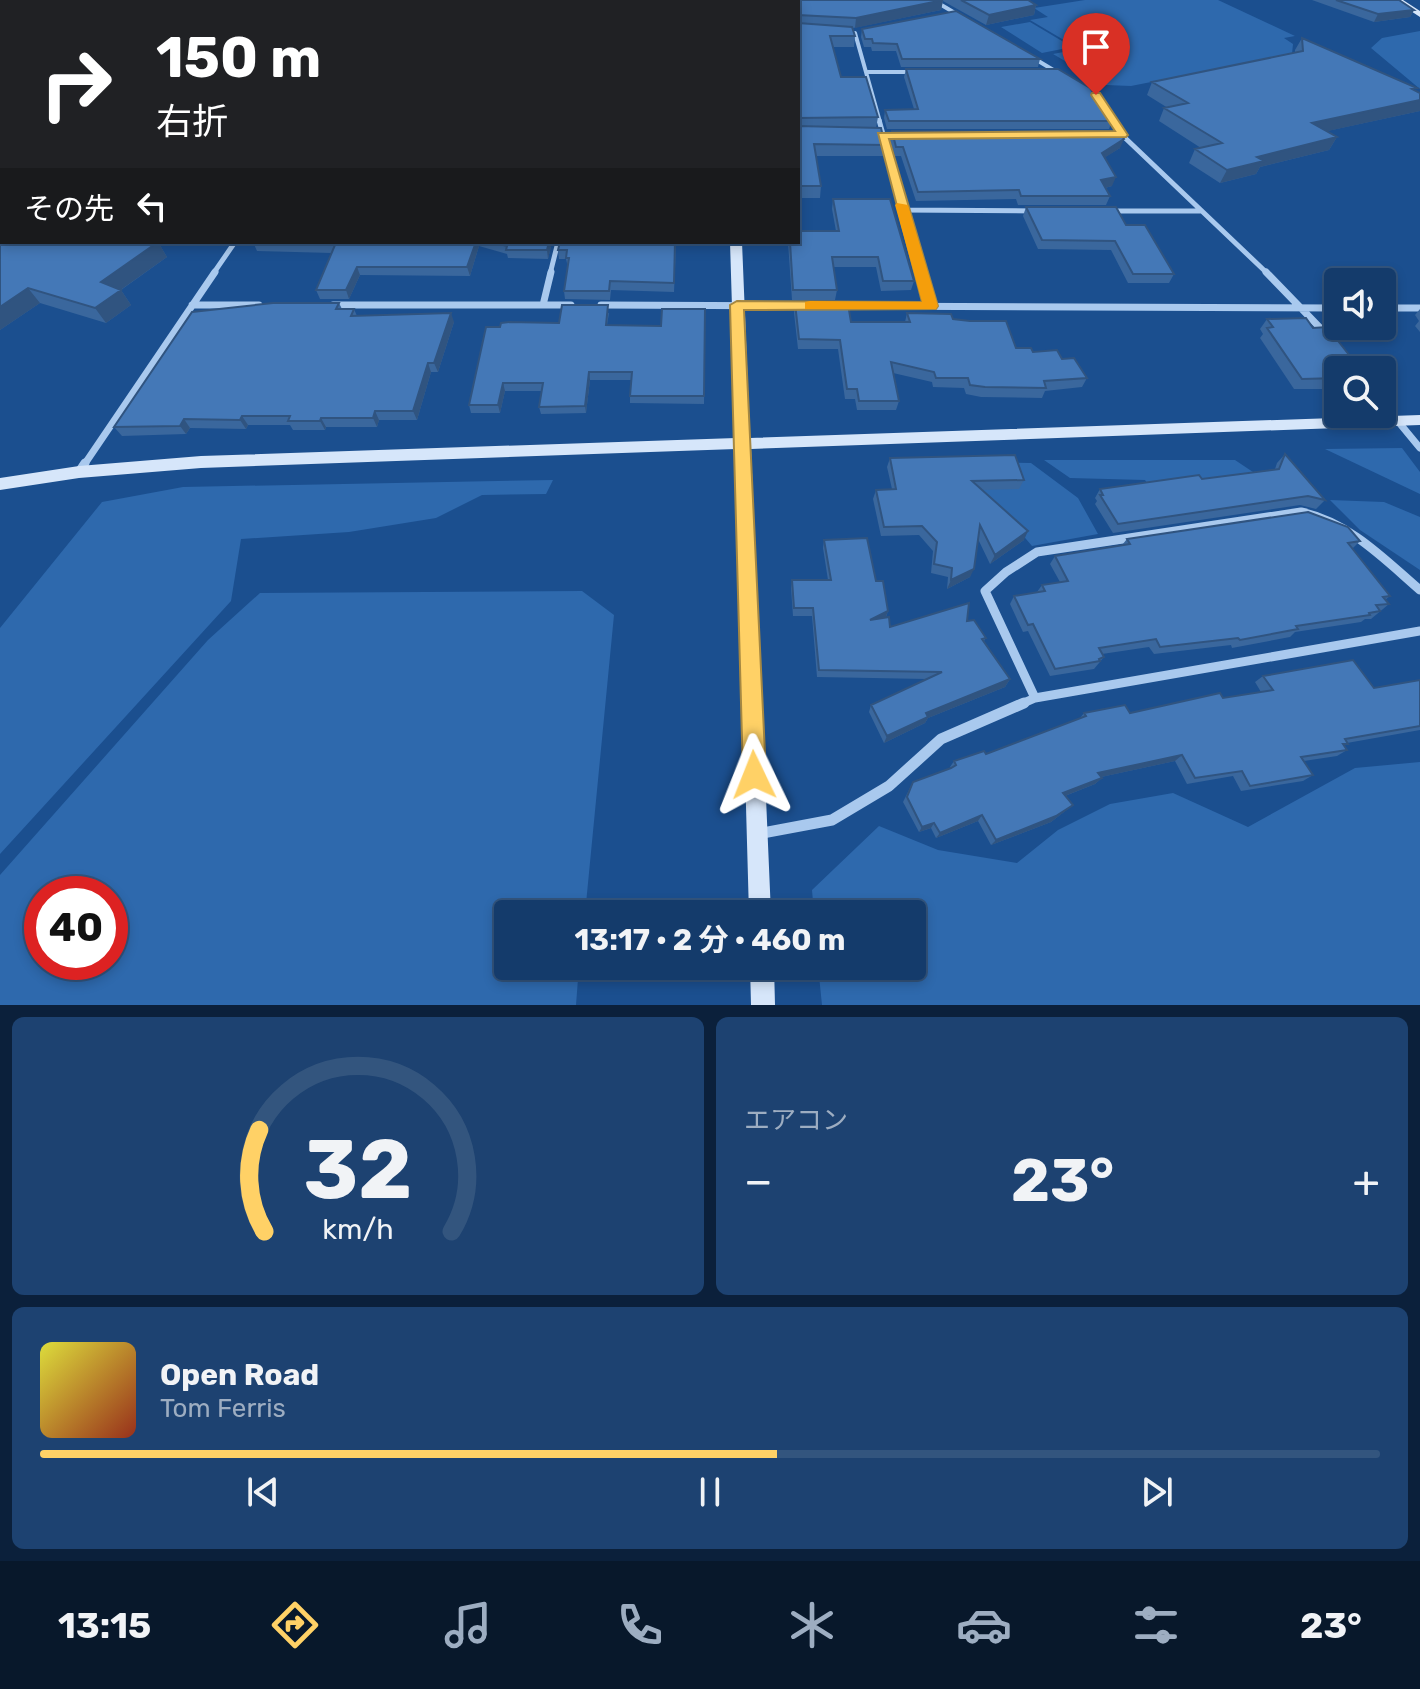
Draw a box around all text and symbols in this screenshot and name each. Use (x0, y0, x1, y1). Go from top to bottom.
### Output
pin (1062, 13, 1130, 95)
text: 150 m (156, 25, 321, 91)
icon: arrive (1074, 25, 1118, 69)
icon: right (24, 32, 128, 136)
text: 右折 (156, 100, 228, 143)
icon: left (130, 184, 174, 228)
text: その先 (24, 191, 114, 227)
map controls (1324, 268, 1396, 428)
button: sound (1324, 268, 1396, 340)
button: search (1324, 356, 1396, 428)
position arrow (712, 733, 796, 817)
speed limit sign: 40 (24, 876, 128, 980)
text: 13:17 · 2 分 · 460 m (574, 922, 846, 958)
text: エアコン (744, 1105, 848, 1136)
text: 32 (304, 1120, 412, 1219)
text: 23° (1011, 1145, 1114, 1216)
text: − (744, 1155, 773, 1207)
text: + (1353, 1155, 1380, 1207)
text: km/h (322, 1212, 394, 1246)
text: Open Road (160, 1357, 319, 1393)
text: Tom Ferris (160, 1393, 286, 1424)
icon: previous (241, 1470, 285, 1514)
icon: pause (688, 1470, 732, 1514)
icon: next (1135, 1470, 1179, 1514)
icon: directions (267, 1597, 323, 1653)
icon: music (440, 1597, 496, 1653)
icon: phone (612, 1597, 668, 1653)
icon: climate (784, 1597, 840, 1653)
icon: car (956, 1597, 1012, 1653)
icon: filters (1128, 1597, 1184, 1653)
text: 13:15 (58, 1604, 151, 1647)
text: 23° (1300, 1604, 1362, 1647)

